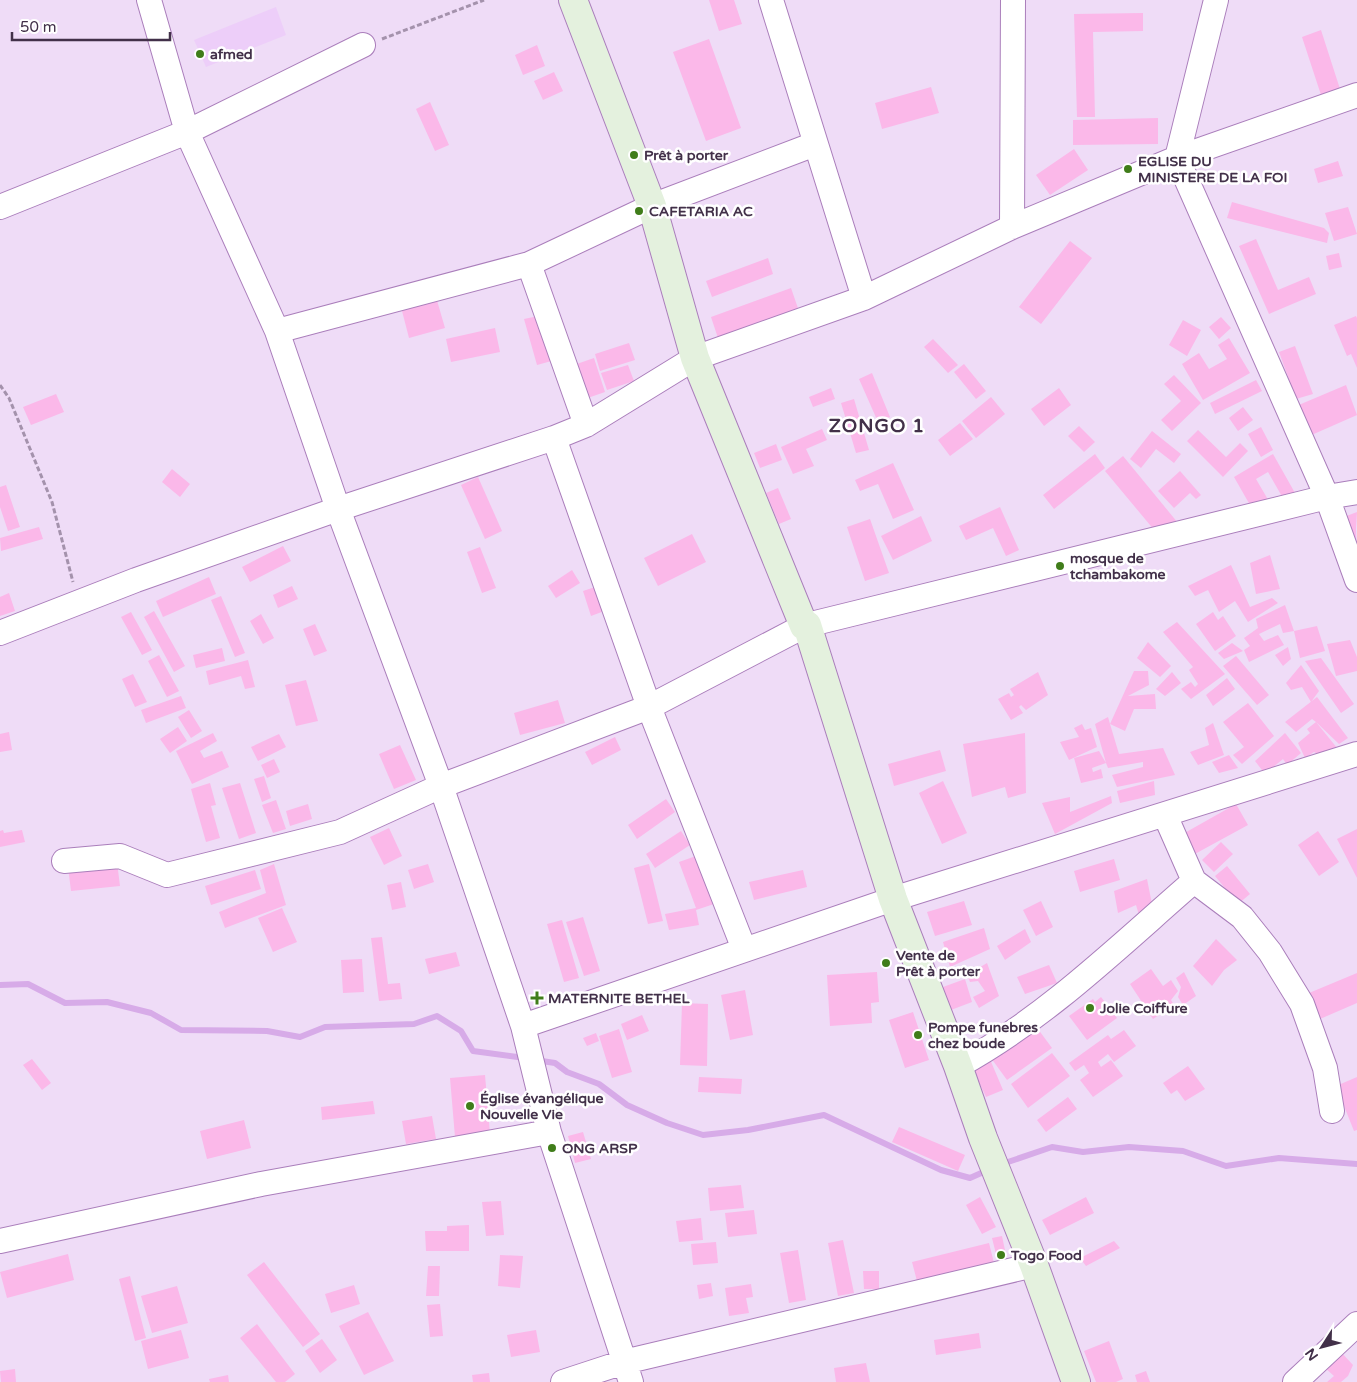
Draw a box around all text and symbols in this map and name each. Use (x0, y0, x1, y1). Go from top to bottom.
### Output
scale bar (12, 10, 170, 42)
text: 50 m (20, 18, 57, 36)
place label: afmed (210, 46, 253, 63)
marker: afmed (194, 48, 206, 60)
place label: Prêt à porter (644, 147, 729, 164)
marker: Prêt à porter (628, 149, 640, 161)
place label: EGLISE DU MINISTERE DE LA FOI (1138, 153, 1287, 186)
marker: EGLISE DU MINISTERE DE LA FOI (1122, 163, 1134, 175)
place label: CAFETARIA AC (649, 203, 753, 220)
marker: CAFETARIA AC (633, 205, 645, 217)
district label: ZONGO 1 (829, 415, 925, 437)
place label: mosque de tchambakome (1069, 550, 1166, 583)
marker: mosque de tchambakome (1054, 560, 1066, 572)
place label: Vente de Prêt à porter (896, 947, 981, 980)
marker: Vente de Prêt à porter (880, 957, 892, 969)
place label: MATERNITE BETHEL (548, 990, 691, 1007)
marker: MATERNITE BETHEL (530, 991, 544, 1005)
place label: Jolie Coiffure (1099, 1000, 1188, 1017)
marker: Jolie Coiffure (1084, 1002, 1096, 1014)
place label: Pompe funebres chez boude (928, 1019, 1038, 1052)
marker: Pompe funebres chez boude (912, 1029, 924, 1041)
place label: Église évangélique Nouvelle Vie (480, 1090, 603, 1123)
marker: Église évangélique Nouvelle Vie (464, 1100, 476, 1112)
place label: ONG ARSP (562, 1140, 638, 1157)
marker: ONG ARSP (546, 1142, 558, 1154)
place label: Togo Food (1010, 1247, 1082, 1264)
marker: Togo Food (995, 1249, 1007, 1261)
north arrow (1297, 1322, 1347, 1372)
text: N (1302, 1345, 1322, 1364)

